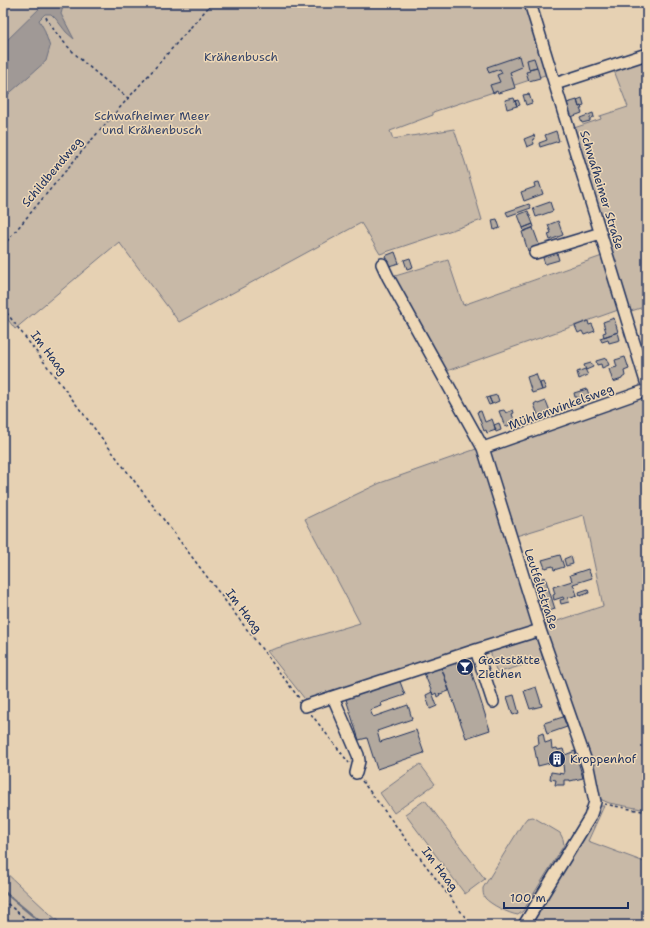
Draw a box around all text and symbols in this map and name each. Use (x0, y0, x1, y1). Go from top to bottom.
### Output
park label: Krähenbusch (204, 49, 278, 65)
park label: Schwafheimer Meer und Krähenbusch (94, 108, 210, 138)
street label: Schwafheimer Straße (576, 128, 628, 252)
street label: Schildbendweg (18, 134, 86, 210)
street label: Im Haag (27, 328, 71, 378)
street label: Mühlenwinkelsweg (506, 381, 616, 433)
street label: Leutfeldstraße (520, 546, 562, 632)
street label: Im Haag (222, 586, 266, 636)
place label: Gaststätte Ziethen (478, 652, 540, 682)
bar icon: Gaststätte Ziethen (455, 657, 475, 677)
building icon: Kroppenhof (547, 749, 567, 769)
place label: Kroppenhof (570, 751, 637, 767)
street label: Im Haag (418, 844, 462, 894)
scale bar (504, 884, 628, 910)
text: 100 m (510, 890, 546, 906)

